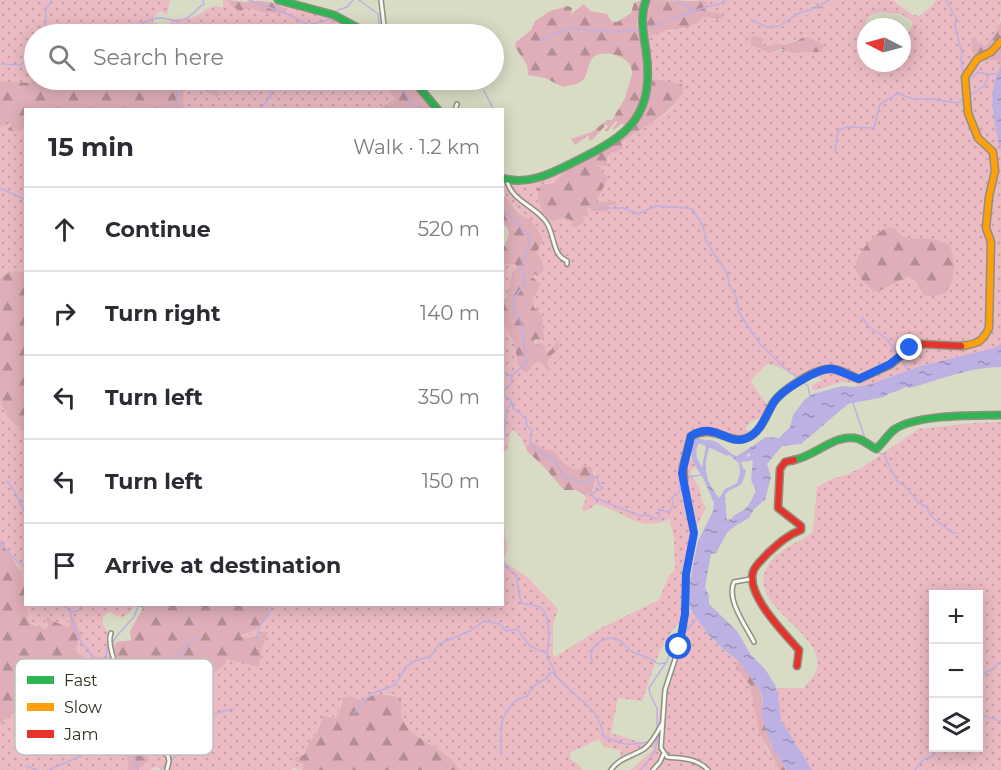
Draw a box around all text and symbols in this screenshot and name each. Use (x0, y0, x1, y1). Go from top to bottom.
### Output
north arrow (857, 18, 911, 72)
search box (24, 24, 504, 90)
icon: search (45, 41, 78, 74)
text: Search here (93, 44, 224, 71)
text: 15 min (48, 131, 134, 163)
text: Walk · 1.2 km (353, 135, 480, 159)
icon: ahead (48, 213, 81, 246)
text: Continue (105, 216, 211, 243)
text: 520 m (418, 217, 480, 241)
icon: right (48, 297, 81, 330)
text: Turn right (105, 300, 220, 327)
text: 140 m (420, 301, 480, 325)
route end (896, 334, 922, 360)
icon: left (48, 381, 81, 414)
text: Turn left (105, 384, 203, 411)
text: 350 m (418, 385, 480, 409)
icon: left (48, 465, 81, 498)
text: Turn left (105, 468, 203, 495)
text: 150 m (422, 469, 480, 493)
icon: arrive (48, 549, 81, 582)
text: Arrive at destination (105, 552, 341, 579)
map controls (929, 590, 983, 752)
button: + (929, 590, 983, 644)
route start (665, 633, 691, 659)
button: − (929, 644, 983, 698)
legend (15, 659, 213, 755)
text: Fast (64, 671, 98, 690)
text: Slow (64, 698, 102, 717)
button: layers (929, 698, 983, 752)
text: Jam (63, 725, 98, 744)

